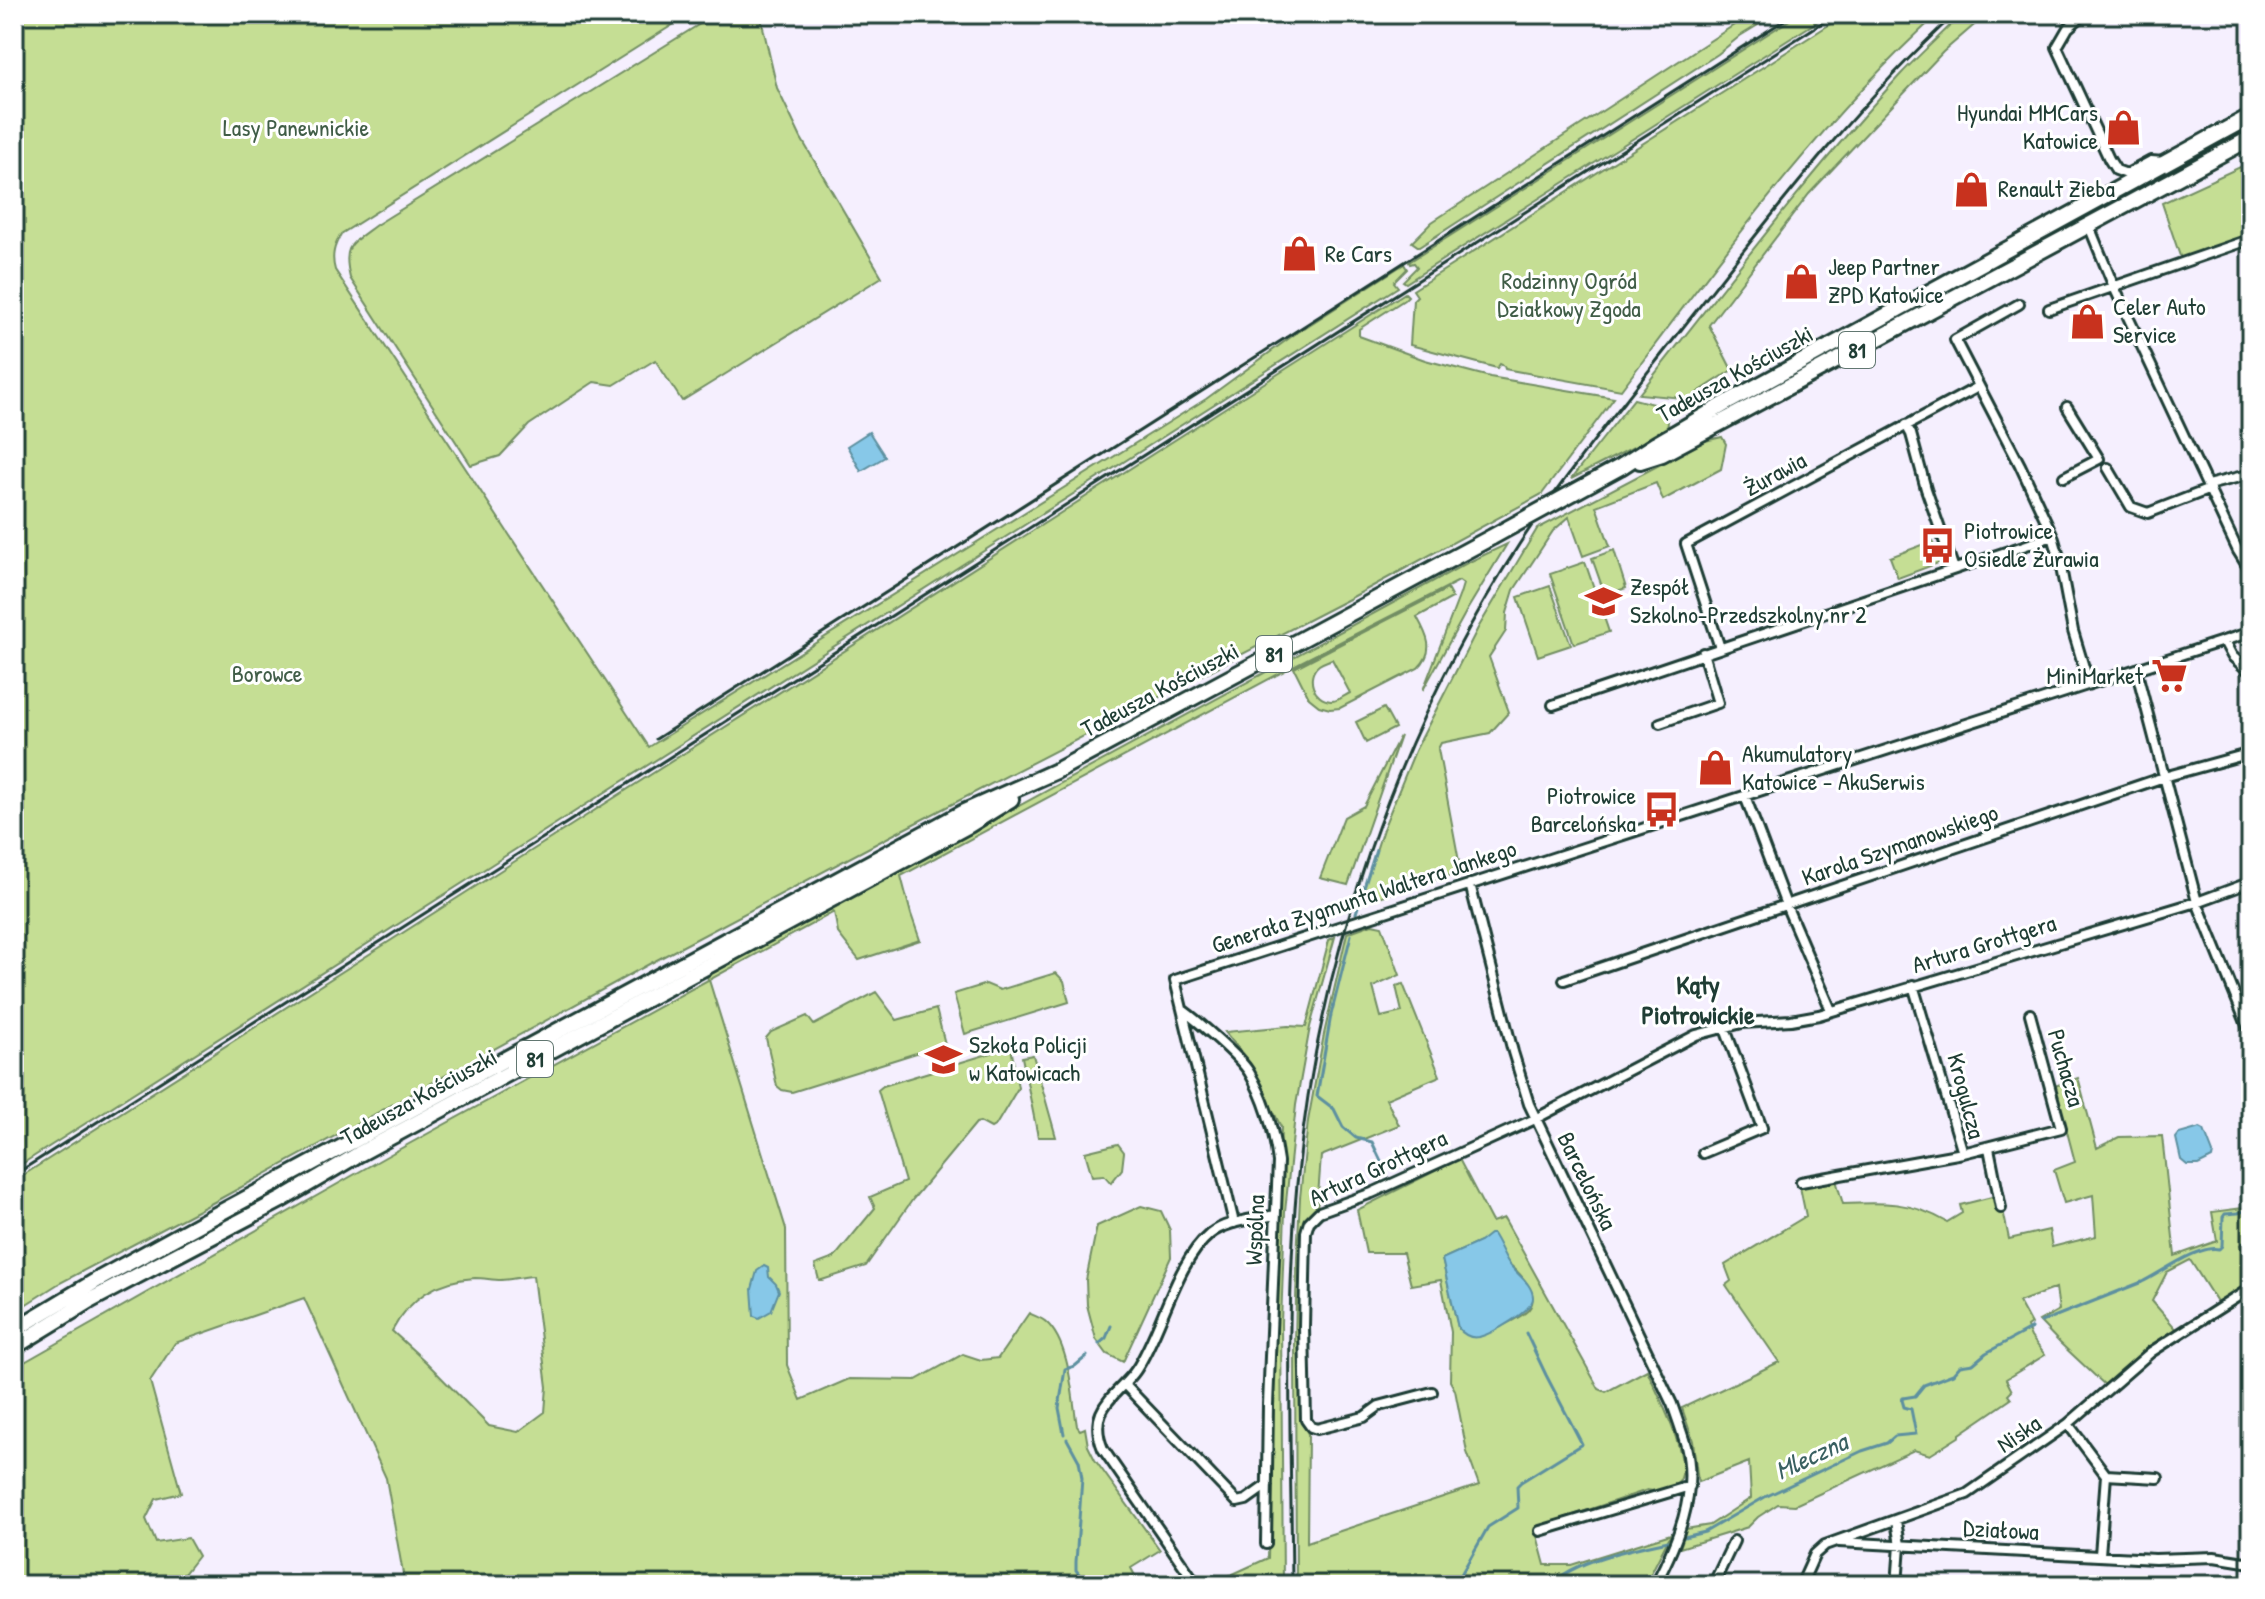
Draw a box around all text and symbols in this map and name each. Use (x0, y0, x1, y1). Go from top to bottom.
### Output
place label: Hyundai MMCars Katowice (1957, 96, 2098, 156)
shop icon: Hyundai MMCars Katowice (2105, 108, 2143, 146)
park label: Lasy Panewnickie (223, 111, 370, 143)
shop icon: Renault Zieba (1953, 170, 1991, 208)
place label: Renault Zieba (1998, 172, 2115, 204)
shop icon: Re Cars (1280, 235, 1318, 273)
place label: Re Cars (1325, 237, 1392, 269)
place label: Jeep Partner ZPD Katowice (1828, 250, 1944, 310)
shop icon: Jeep Partner ZPD Katowice (1783, 262, 1821, 300)
park label: Rodzinny Ogród Działkowy Zgoda (1497, 264, 1641, 324)
place label: Celer Auto Service (2113, 290, 2206, 350)
shop icon: Celer Auto Service (2068, 302, 2106, 340)
street label: Tadeusza Kościuszki (1651, 317, 1818, 429)
road number: 81 (1839, 332, 1875, 368)
street label: Żurawia (1738, 443, 1811, 503)
place label: Piotrowice Osiedle Żurawia (1964, 514, 2099, 574)
bus stop icon: Piotrowice Osiedle Żurawia (1919, 526, 1957, 564)
place label: Zespół Szkolno-Przedszkolny nr 2 (1630, 570, 1866, 630)
school or university icon: Zespół Szkolno-Przedszkolny nr 2 (1585, 582, 1623, 620)
street label: Tadeusza Kościuszki (1075, 634, 1244, 744)
road number: 81 (1256, 636, 1292, 672)
park label: Borowce (232, 657, 303, 689)
supermarket icon: MiniMarket (2150, 657, 2188, 695)
place label: MiniMarket (2046, 659, 2144, 691)
place label: Akumulatory Katowice - AkuSerwis (1742, 737, 1925, 797)
shop icon: Akumulatory Katowice - AkuSerwis (1697, 749, 1735, 787)
place label: Piotrowice Barcelońska (1531, 779, 1636, 839)
bus stop icon: Piotrowice Barcelońska (1643, 791, 1681, 829)
street label: Karola Szymanowskiego (1797, 795, 2002, 893)
street label: Generała Zygmunta Waltera Jankego (1207, 831, 1520, 961)
street label: Artura Grottgera (1908, 906, 2060, 980)
district label: Kąty Piotrowickie (1641, 967, 1755, 1032)
street label: Puchacza (2041, 1025, 2093, 1110)
place label: Szkoła Policji w Katowicach (969, 1028, 1087, 1088)
street label: Tadeusza Kościuszki (335, 1040, 502, 1152)
school or university icon: Szkoła Policji w Katowicach (924, 1040, 962, 1078)
road number: 81 (517, 1041, 553, 1077)
street label: Krogulcza (1940, 1050, 1994, 1142)
street label: Artura Grottgera (1303, 1121, 1452, 1213)
street label: Barcelońska (1550, 1126, 1625, 1235)
street label: Wspólna (1237, 1194, 1271, 1266)
street label: Niska (1990, 1407, 2047, 1460)
water label: Mleczna (1769, 1422, 1855, 1487)
street label: Działowa (1962, 1511, 2040, 1547)

